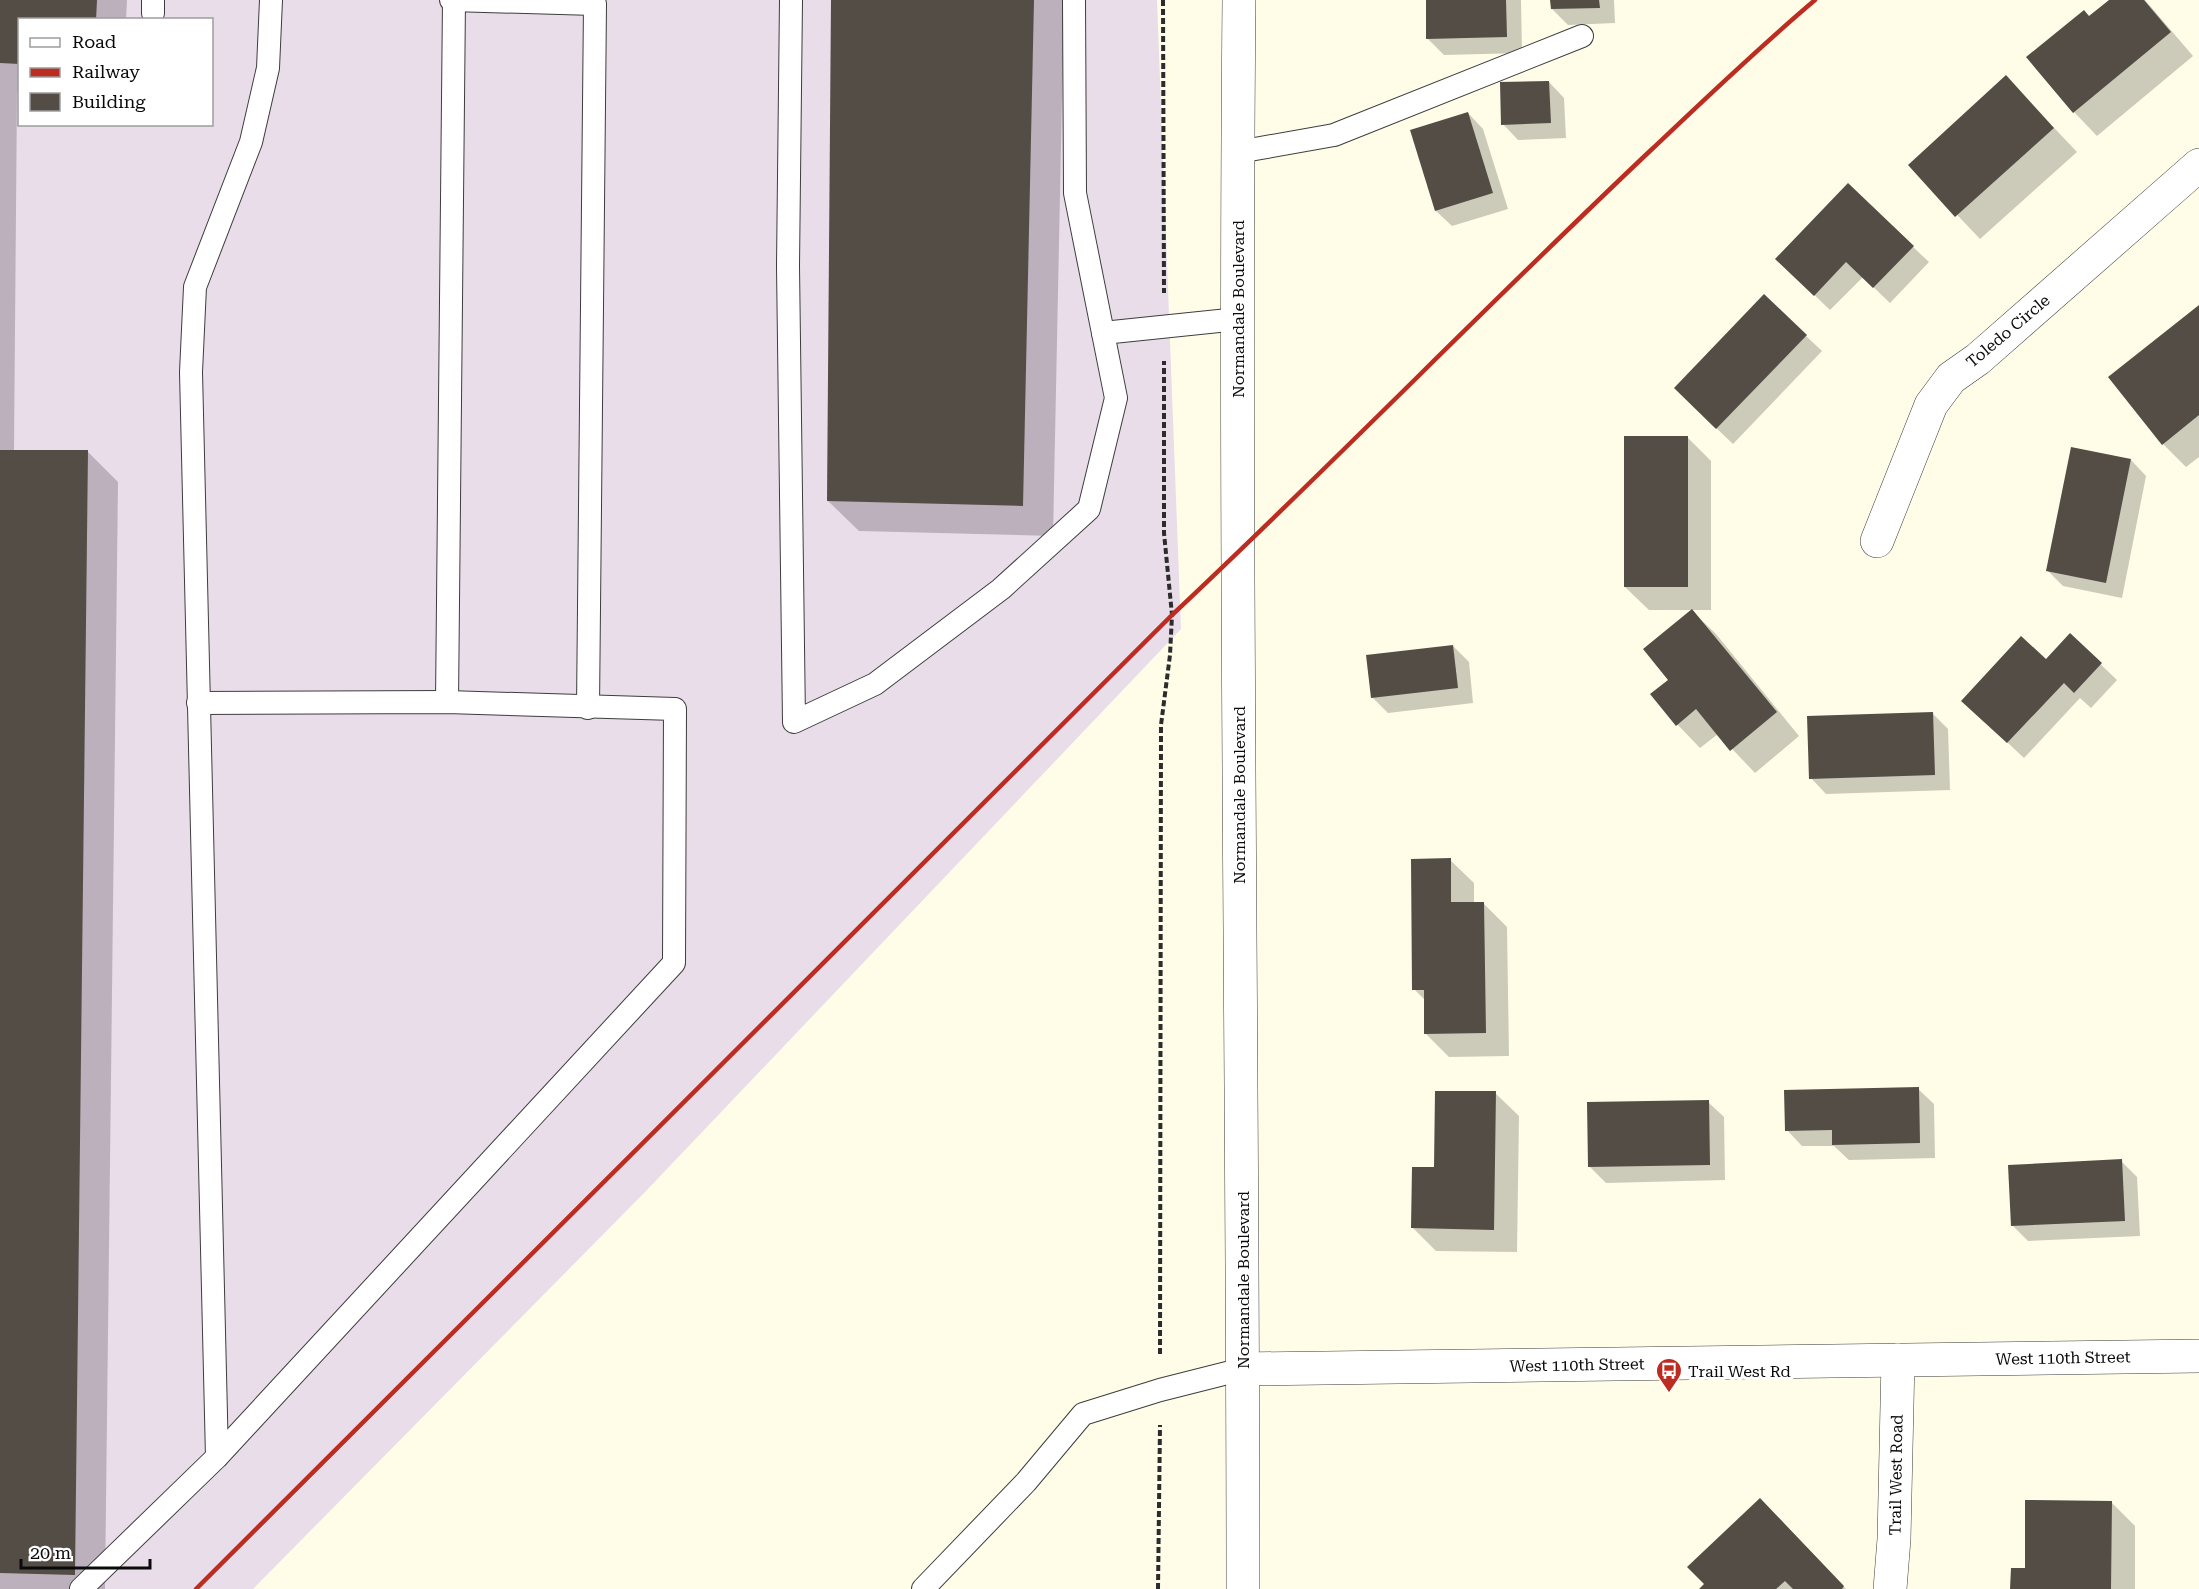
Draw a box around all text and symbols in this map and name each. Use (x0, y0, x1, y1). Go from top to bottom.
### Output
legend (18, 18, 213, 126)
text: Road (72, 31, 117, 52)
text: Railway (72, 61, 140, 82)
text: Building (72, 91, 146, 112)
street label: Normandale Boulevard (1229, 220, 1248, 398)
street label: Toledo Circle (1962, 290, 2054, 371)
street label: Normandale Boulevard (1230, 706, 1249, 884)
street label: Normandale Boulevard (1234, 1191, 1253, 1369)
street label: West 110th Street (1995, 1347, 2131, 1369)
street label: West 110th Street (1509, 1354, 1645, 1376)
bus stop icon: Trail West Rd (1654, 1356, 1684, 1394)
place label: Trail West Rd (1688, 1362, 1791, 1381)
street label: Trail West Road (1885, 1414, 1907, 1536)
scale bar (21, 1532, 150, 1570)
text: 20 m (30, 1542, 71, 1563)

